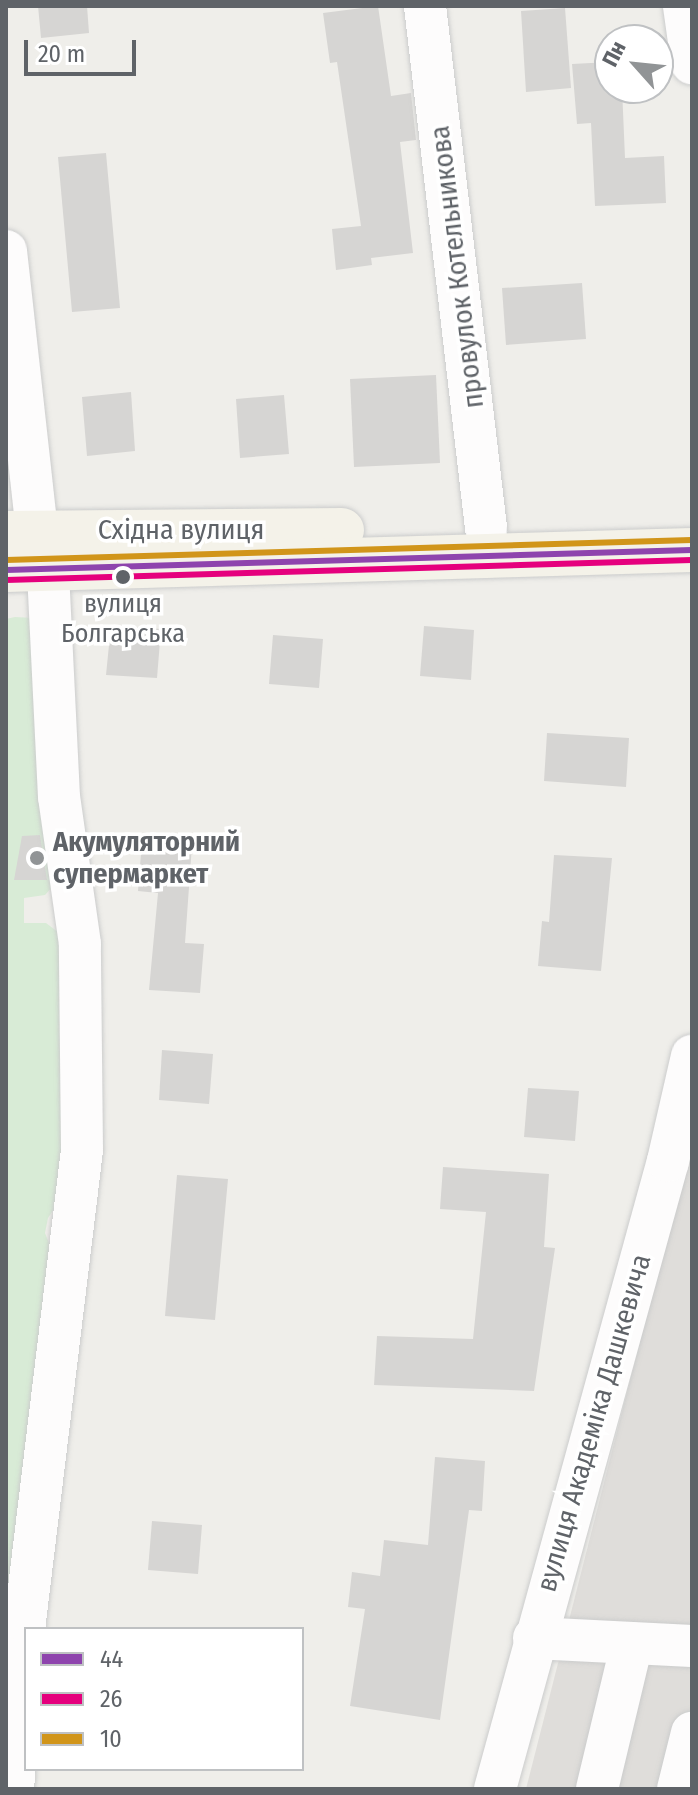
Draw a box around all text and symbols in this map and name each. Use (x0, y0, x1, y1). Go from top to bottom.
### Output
scale bar (28, 24, 140, 74)
north arrow (594, 24, 674, 104)
text: Пн (596, 37, 632, 71)
text: 20 m (38, 40, 85, 68)
street label: провулок Котельникова (423, 124, 491, 410)
street label: Східна вулиця (98, 513, 264, 547)
marker: вулиця Болгарська (115, 569, 131, 585)
place label: вулиця Болгарська (61, 588, 185, 650)
place label: Акумуляторний супермаркет (53, 825, 240, 891)
marker: Акумуляторний супермаркет (28, 849, 46, 867)
street label: вулиця Академіка Дашкевича (530, 1250, 658, 1596)
legend (24, 1627, 304, 1771)
text: 44 (100, 1645, 123, 1673)
text: 26 (100, 1685, 123, 1713)
text: 10 (100, 1725, 122, 1753)

